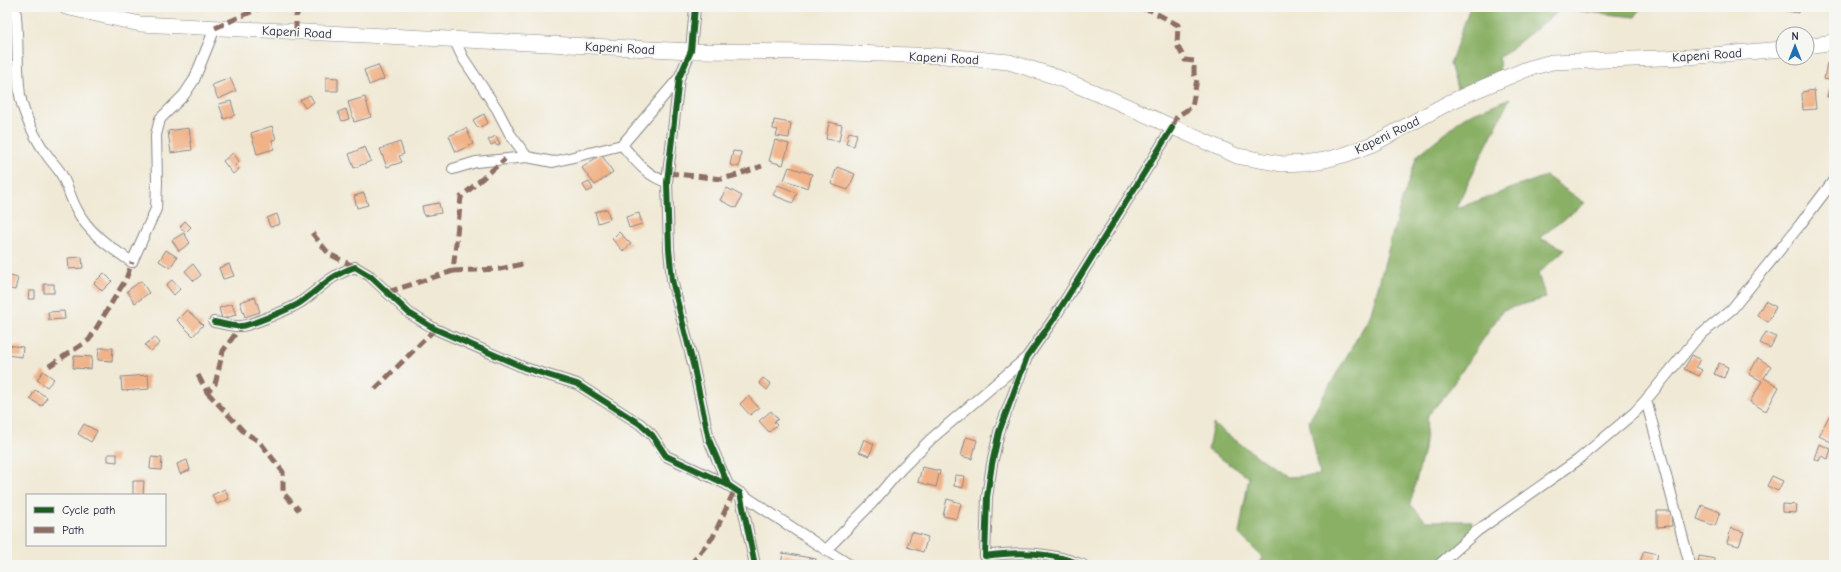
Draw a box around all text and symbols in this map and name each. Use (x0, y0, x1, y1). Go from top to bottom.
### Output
street label: Kapeni Road (262, 23, 332, 41)
north arrow (1775, 26, 1815, 66)
text: N (1791, 30, 1799, 43)
street label: Kapeni Road (585, 39, 655, 57)
street label: Kapeni Road (1672, 45, 1742, 65)
street label: Kapeni Road (909, 49, 979, 67)
street label: Kapeni Road (1352, 113, 1422, 157)
legend (26, 494, 166, 546)
text: Cycle path (62, 503, 115, 517)
text: Path (62, 523, 84, 537)

